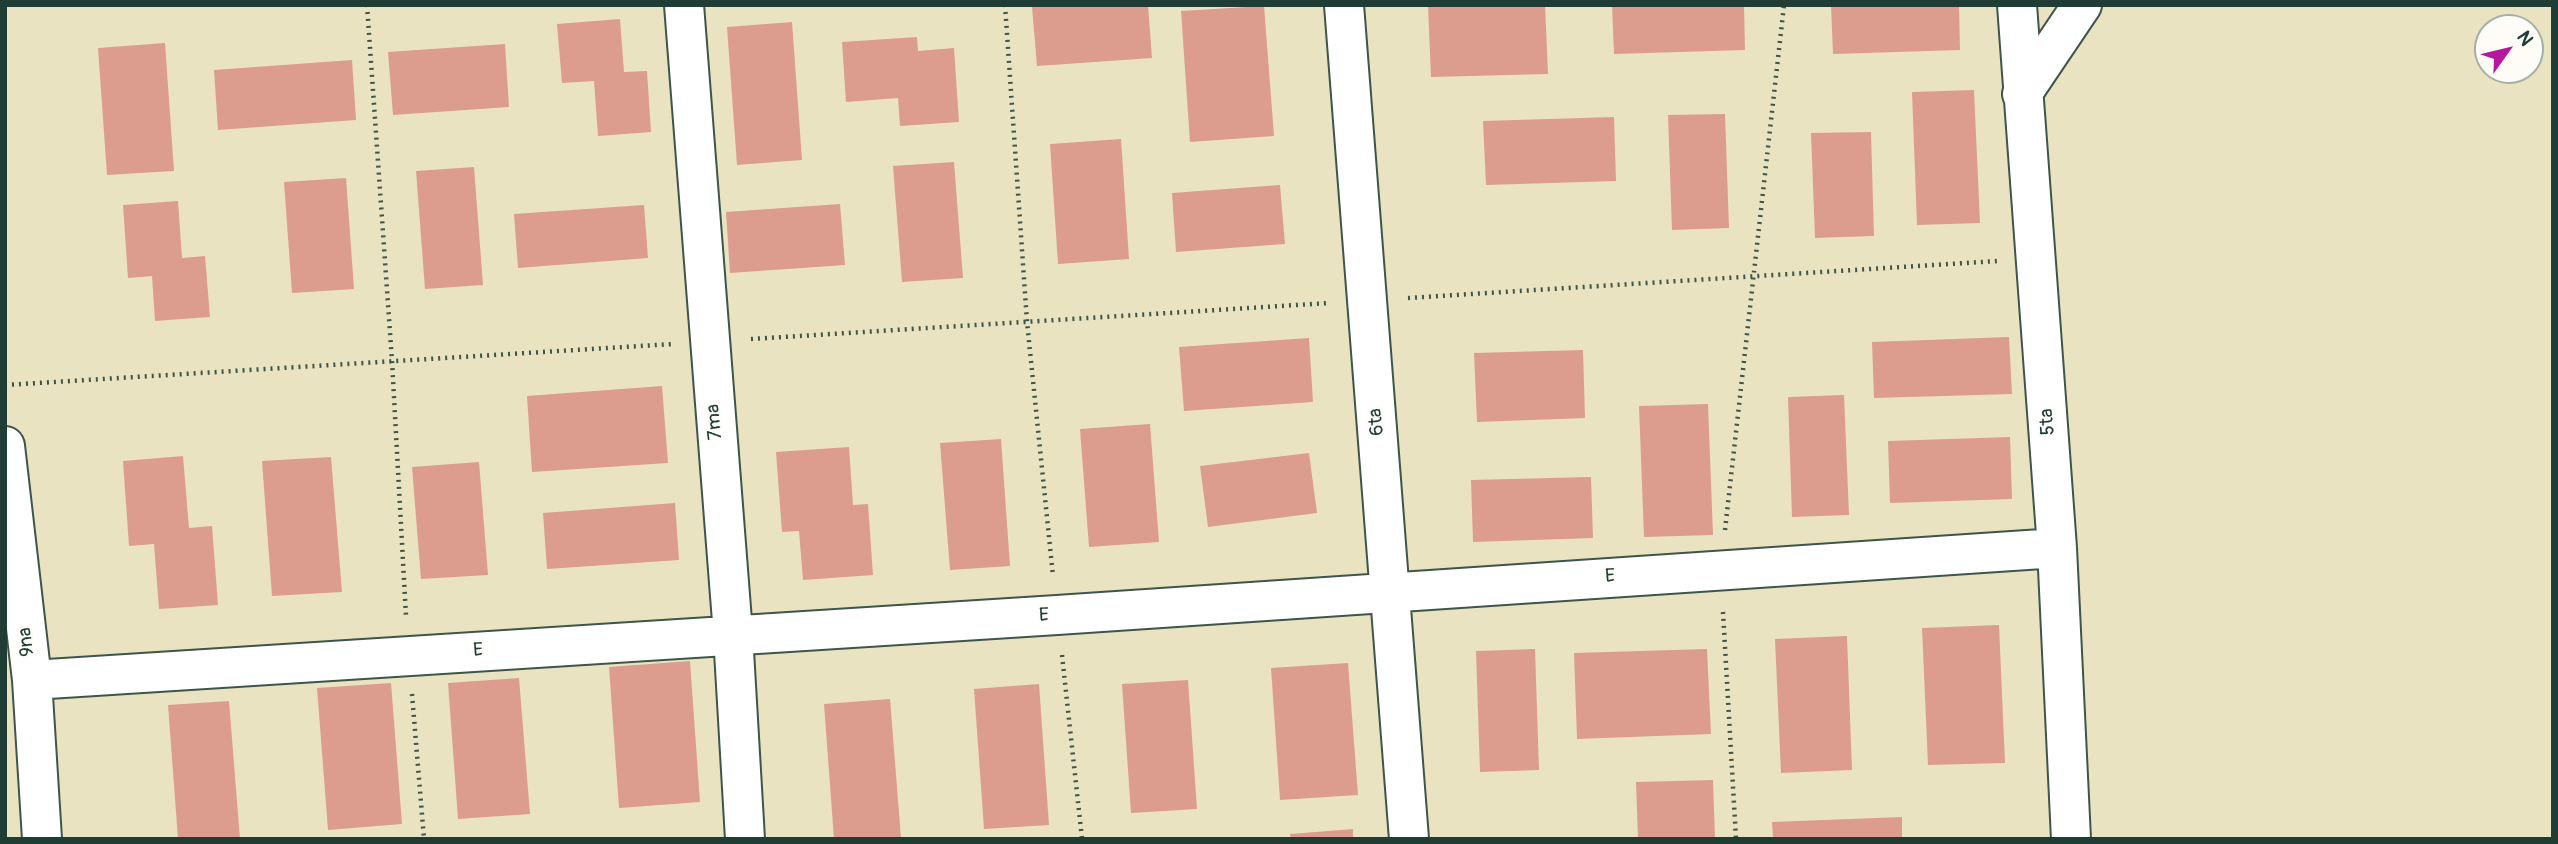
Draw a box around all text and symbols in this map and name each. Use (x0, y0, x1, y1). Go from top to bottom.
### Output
north arrow (2474, 14, 2544, 84)
text: N (2511, 26, 2538, 50)
street label: 7ma (702, 403, 728, 441)
street label: 6ta (1364, 407, 1390, 437)
street label: 5ta (2036, 408, 2060, 436)
street label: E (1604, 565, 1616, 589)
street label: E (1038, 604, 1050, 628)
street label: 9na (14, 626, 40, 658)
street label: E (472, 639, 484, 663)

